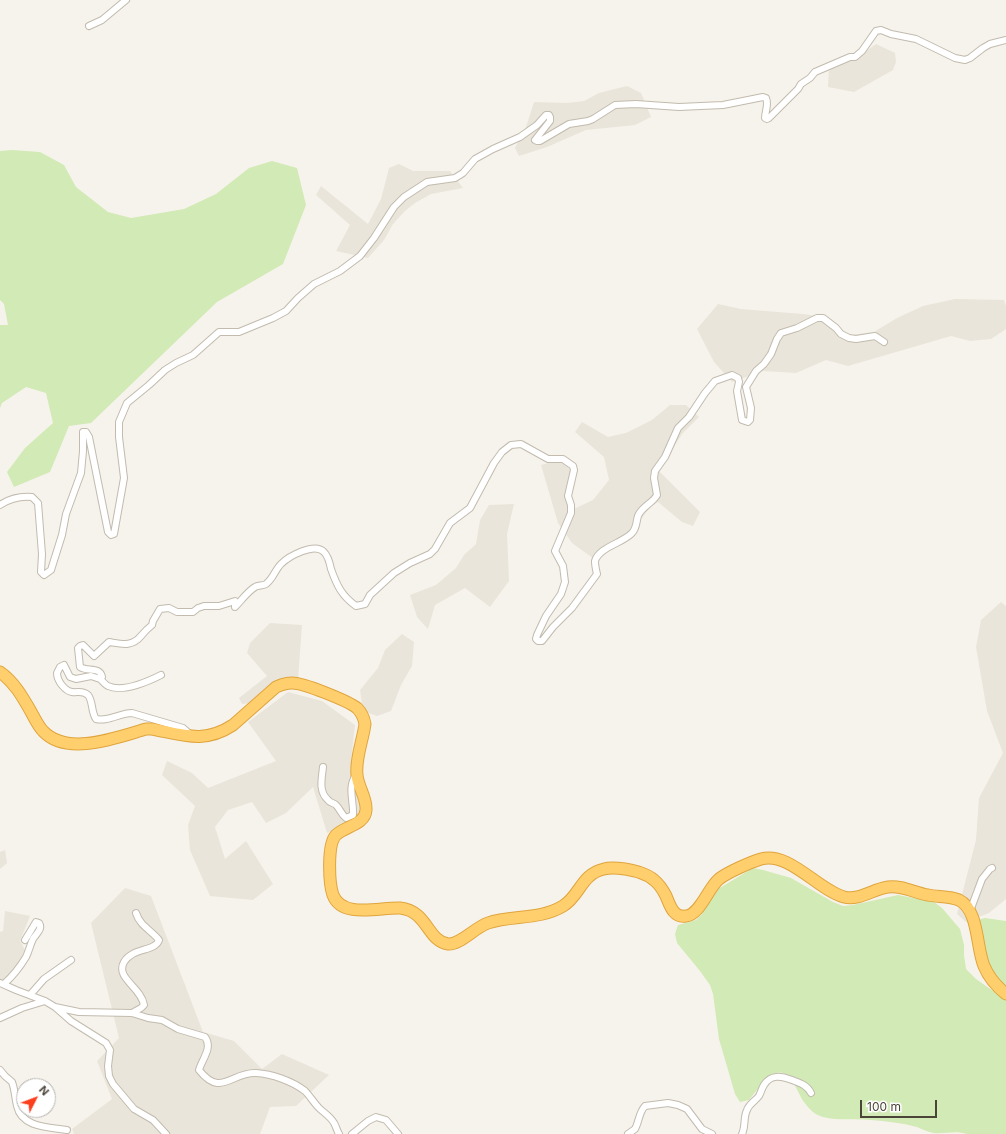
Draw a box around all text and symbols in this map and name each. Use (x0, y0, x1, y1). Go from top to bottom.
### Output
north arrow (16, 1078, 56, 1118)
text: N (36, 1083, 52, 1098)
scale bar (862, 1092, 939, 1118)
text: 100 m (867, 1099, 901, 1114)

